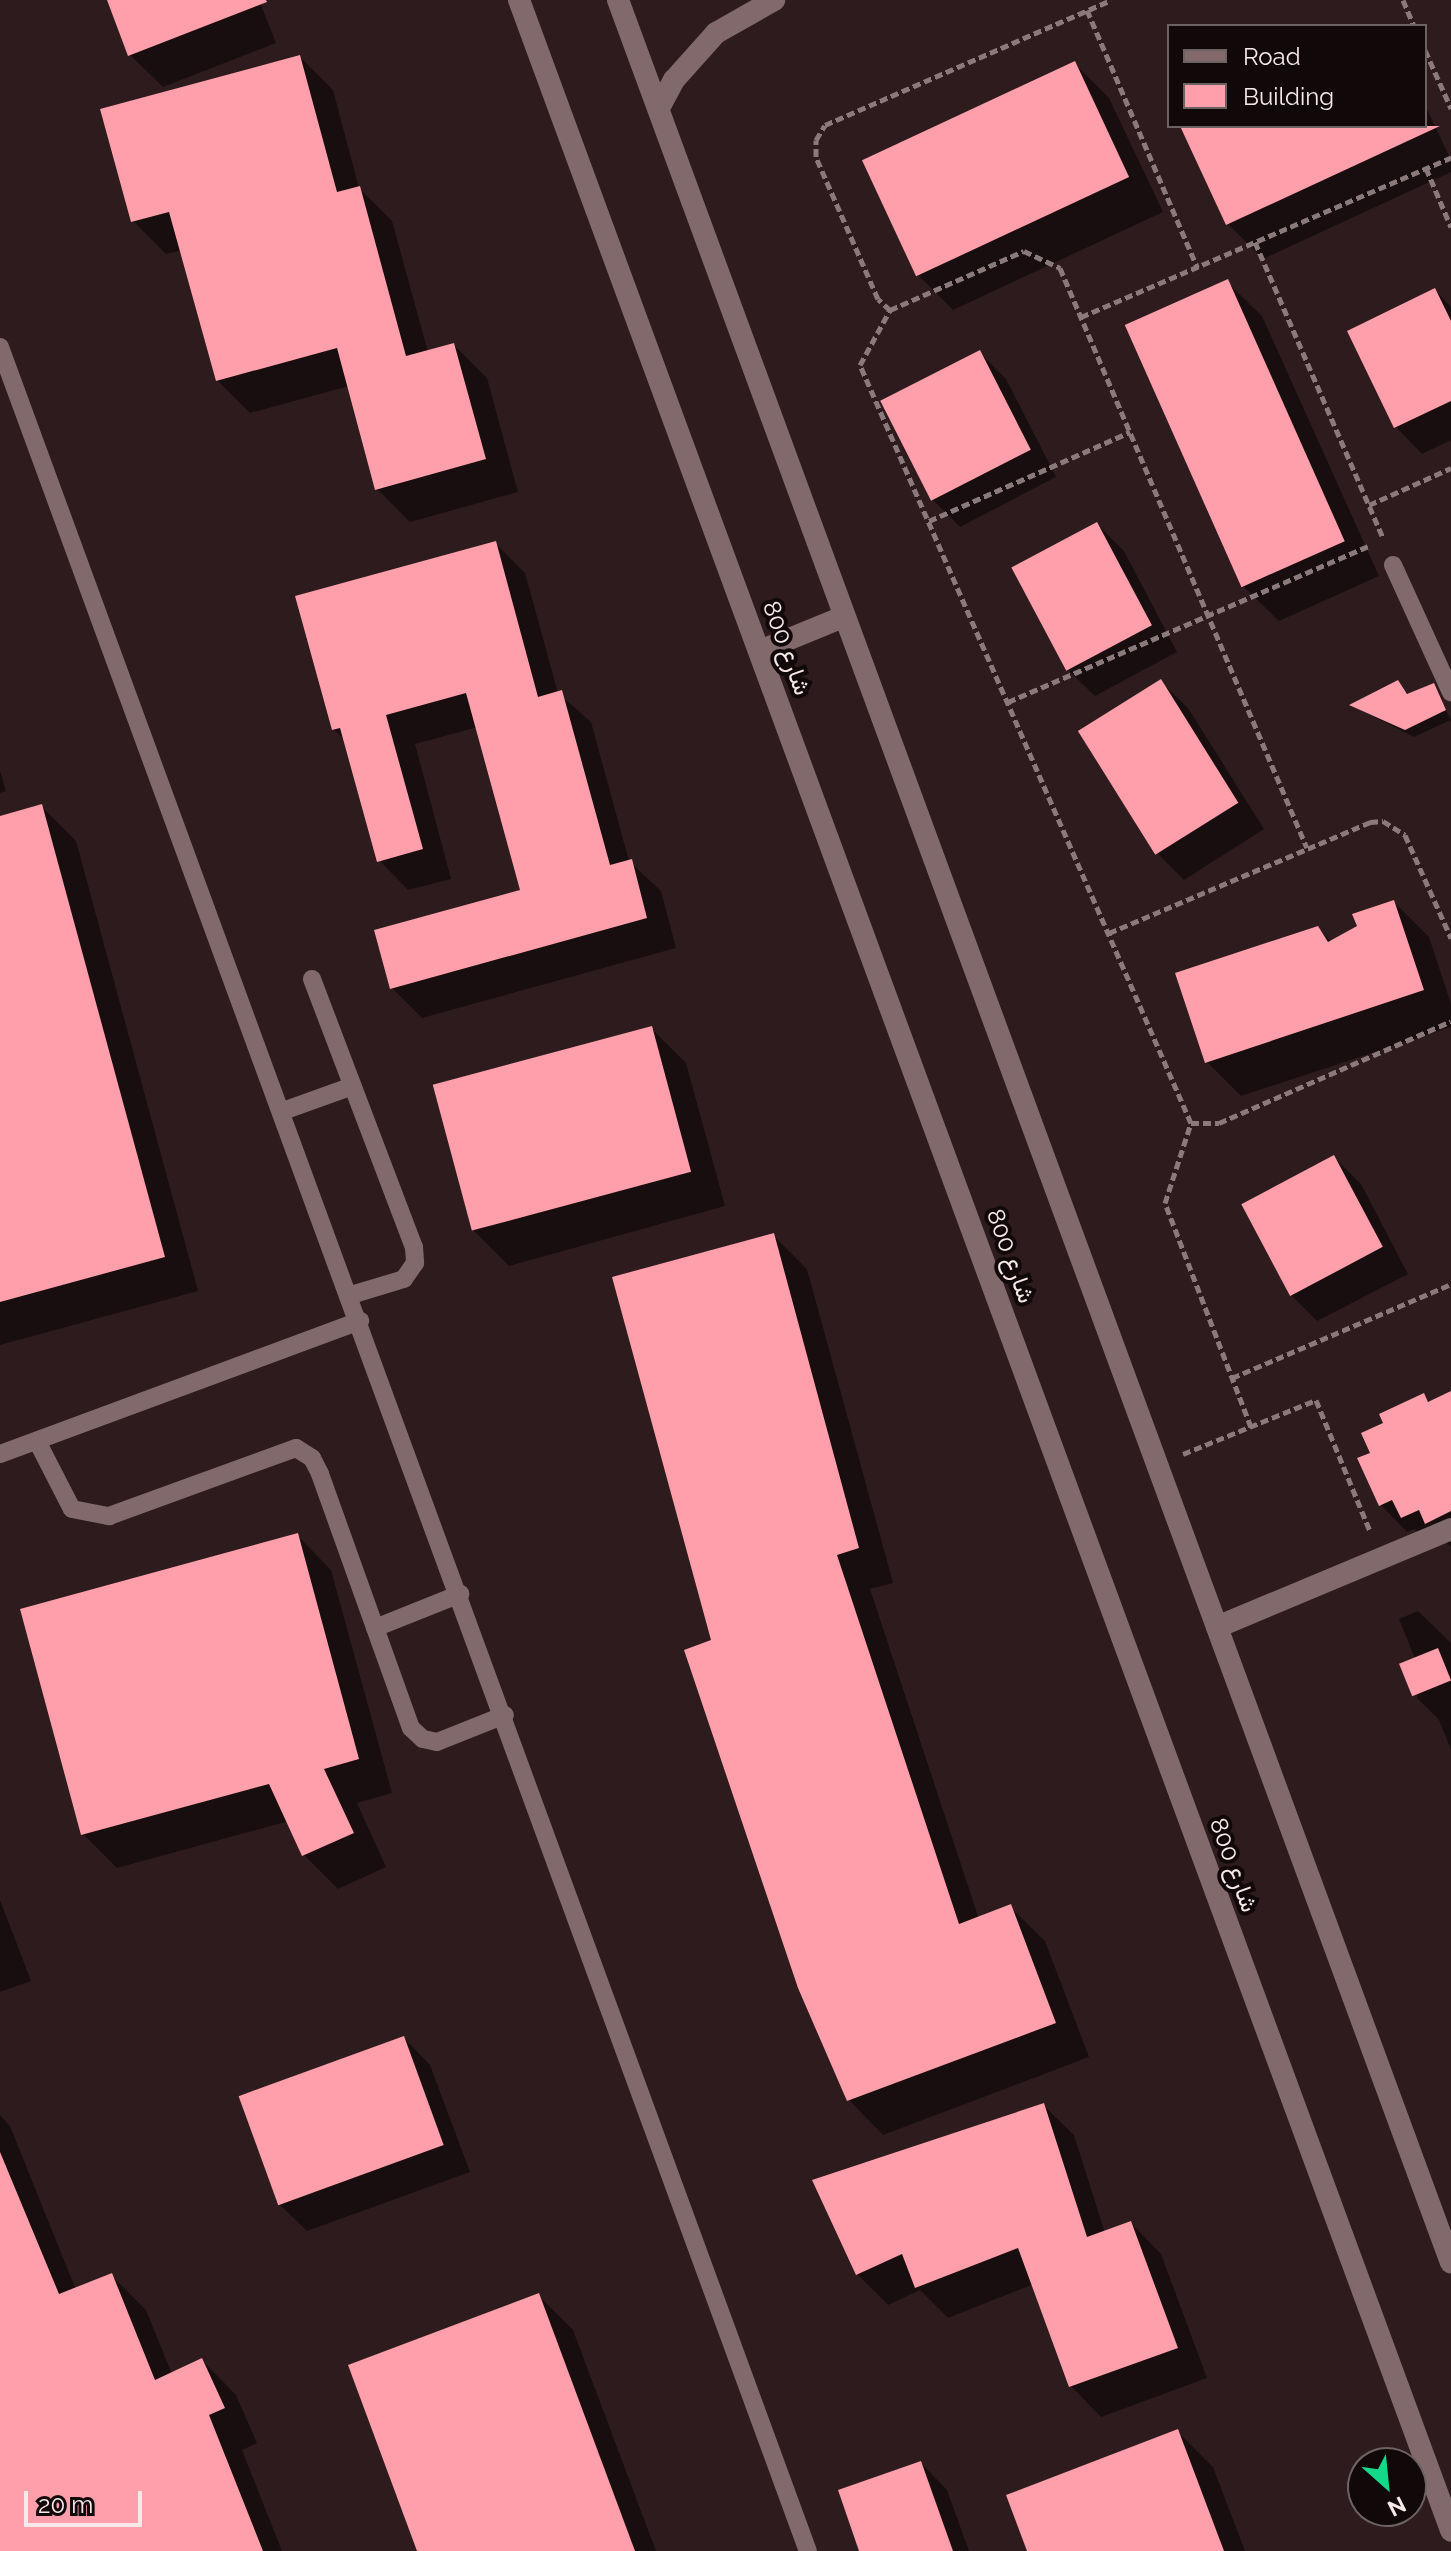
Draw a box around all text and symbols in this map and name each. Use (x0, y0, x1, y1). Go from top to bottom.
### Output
legend (1167, 24, 1427, 128)
text: Road (1243, 42, 1301, 71)
text: Building (1243, 82, 1334, 111)
street label: شارع 800 (757, 597, 817, 699)
street label: شارع 800 (981, 1205, 1041, 1307)
street label: شارع 800 (1204, 1814, 1264, 1916)
north arrow (1347, 2447, 1427, 2527)
scale bar (28, 2475, 146, 2525)
text: 20 m (38, 2490, 93, 2519)
text: N (1384, 2491, 1410, 2522)

